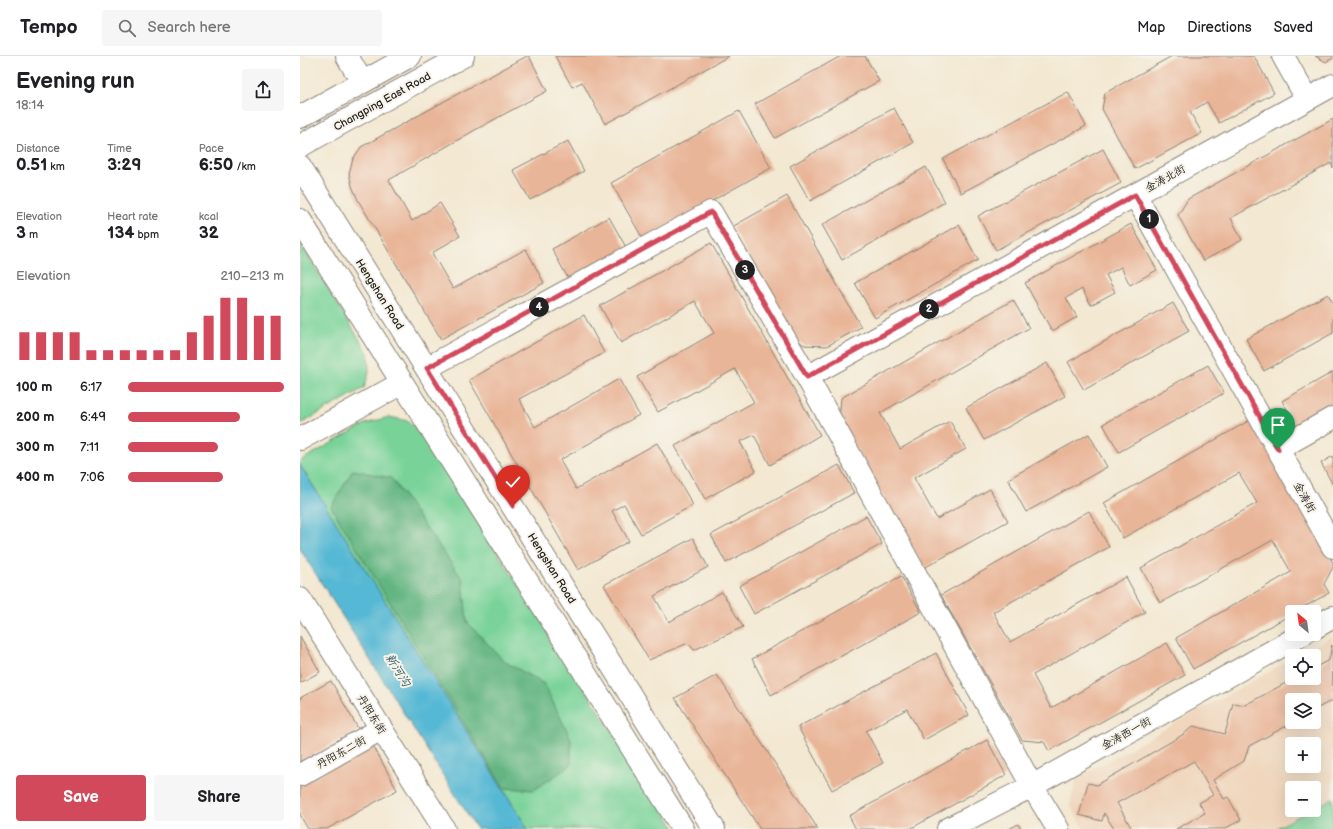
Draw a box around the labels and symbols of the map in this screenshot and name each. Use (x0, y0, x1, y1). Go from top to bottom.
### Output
street label: Changping East Road (331, 69, 433, 134)
street label: 金涛北街 (1143, 162, 1189, 195)
pin: 1 (1139, 209, 1159, 229)
street label: Hengshan Road (353, 257, 406, 332)
pin: 3 (735, 260, 755, 280)
pin: 4 (529, 297, 549, 317)
pin: 2 (919, 299, 939, 319)
pin (1261, 408, 1295, 449)
pin (496, 465, 530, 506)
street label: 金涛街 (1291, 480, 1319, 516)
street label: Hengshan Road (525, 531, 578, 606)
north arrow (1285, 605, 1321, 641)
water label: 新河沟 (382, 651, 414, 690)
street label: 丹阳东街 (354, 692, 389, 737)
street label: 金涛西一街 (1099, 714, 1154, 752)
street label: 丹阳东二街 (314, 733, 369, 771)

